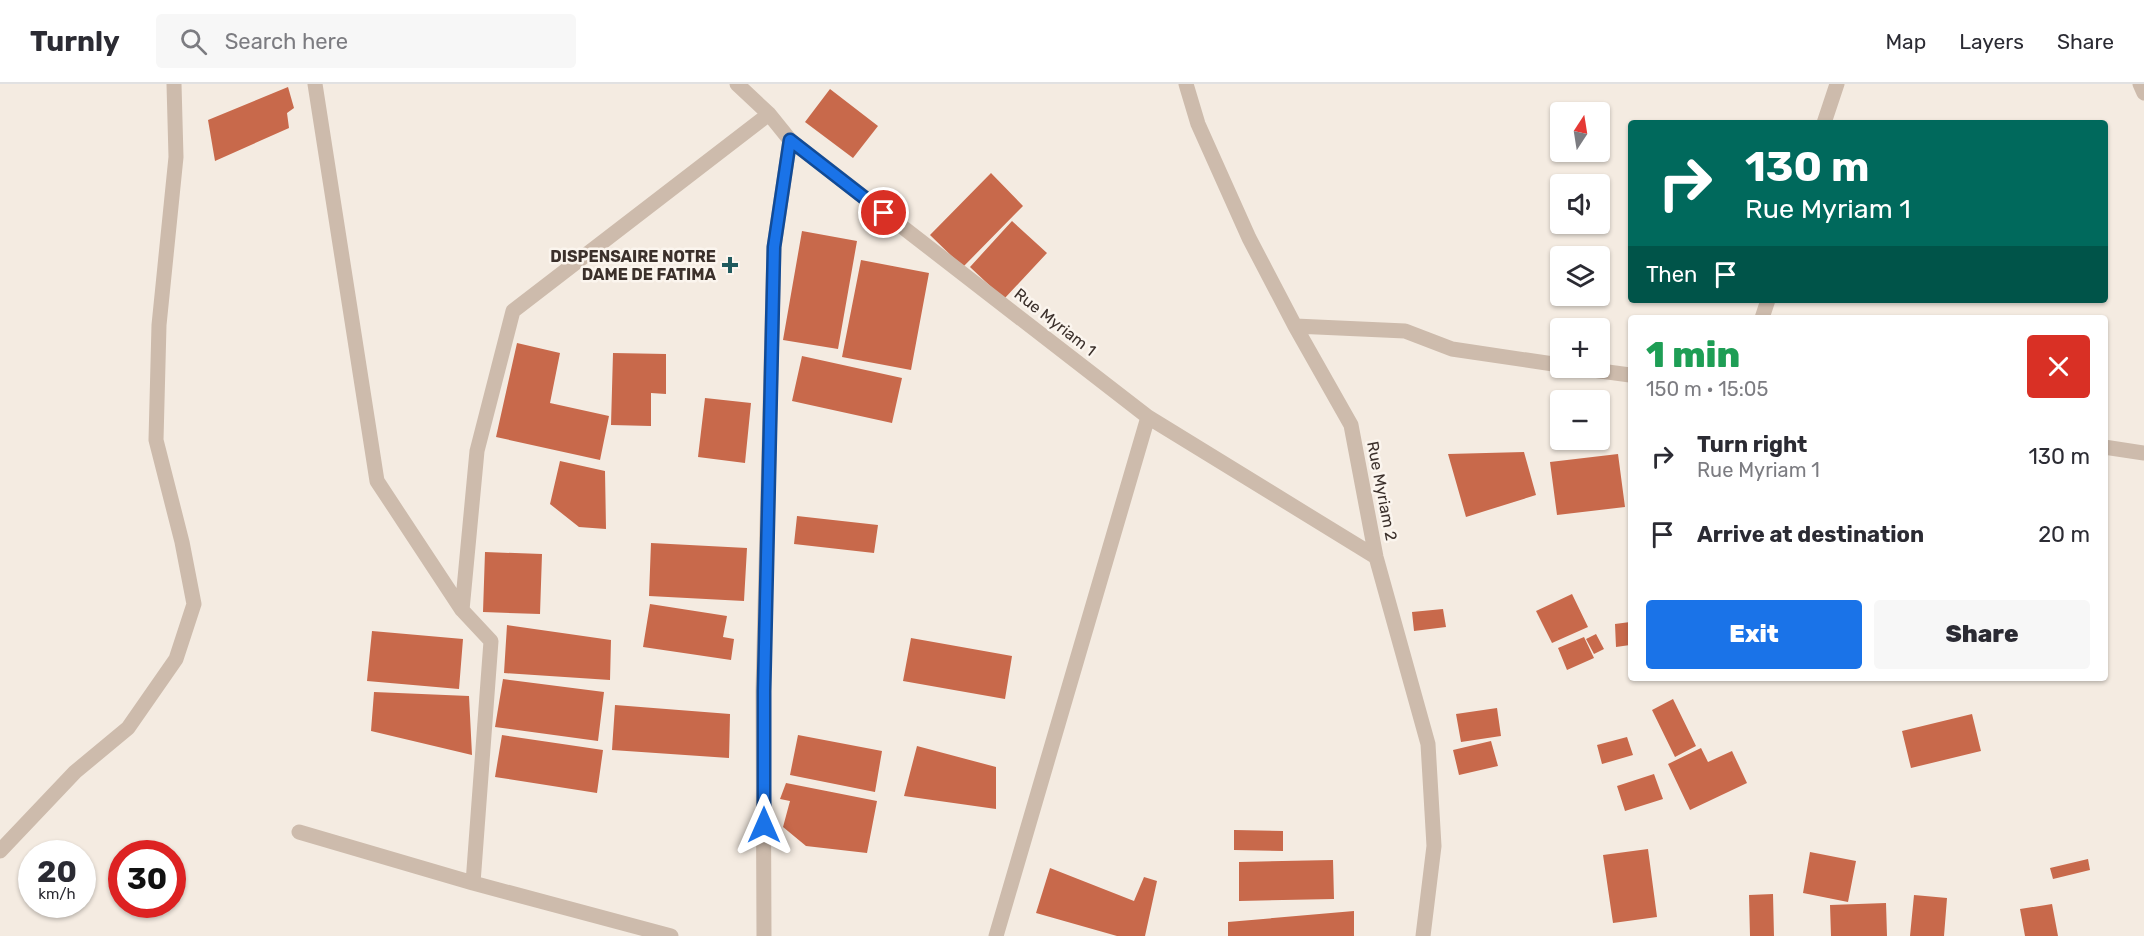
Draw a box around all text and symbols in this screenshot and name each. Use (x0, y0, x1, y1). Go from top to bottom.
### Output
search box (156, 14, 576, 68)
text: Turnly (30, 25, 120, 58)
icon: search (177, 25, 210, 58)
text: Search here (225, 28, 348, 55)
text: Map (1885, 29, 1926, 54)
text: Layers (1959, 29, 2024, 54)
text: Share (2057, 29, 2114, 54)
north arrow (1550, 102, 1610, 162)
map controls (1550, 102, 1610, 450)
text: 130 m (1745, 142, 1870, 192)
icon: right (1646, 144, 1724, 222)
button: sound (1550, 174, 1610, 234)
pin (858, 187, 909, 238)
text: Rue Myriam 1 (1745, 193, 1911, 225)
icon: arrive (867, 196, 900, 229)
button: layers (1550, 246, 1610, 306)
place label: DISPENSAIRE NOTRE DAME DE FATIMA (550, 247, 717, 284)
marker: DISPENSAIRE NOTRE DAME DE FATIMA (721, 256, 739, 274)
icon: arrive (1709, 258, 1742, 291)
text: Then (1646, 261, 1697, 288)
street label: Rue Myriam 1 (1010, 284, 1100, 360)
button: + (1550, 318, 1610, 378)
text: 1 min (1646, 333, 1740, 376)
button: close (2027, 335, 2090, 398)
text: 150 m · 15:05 (1646, 377, 1768, 401)
button: − (1550, 390, 1610, 450)
text: Turn right (1697, 431, 1807, 458)
street label: Rue Myriam 2 (1363, 440, 1401, 542)
icon: right (1646, 440, 1679, 473)
text: 130 m (2028, 443, 2090, 470)
text: Rue Myriam 1 (1697, 458, 1820, 482)
icon: arrive (1646, 518, 1679, 551)
text: Arrive at destination (1697, 521, 1924, 548)
text: 20 m (2038, 521, 2090, 548)
button: Exit (1646, 600, 1862, 669)
button: Share (1874, 600, 2090, 669)
position arrow (732, 793, 796, 857)
speed limit sign: 30 (108, 840, 186, 918)
text: 20 (37, 854, 77, 890)
text: km/h (38, 885, 76, 903)

